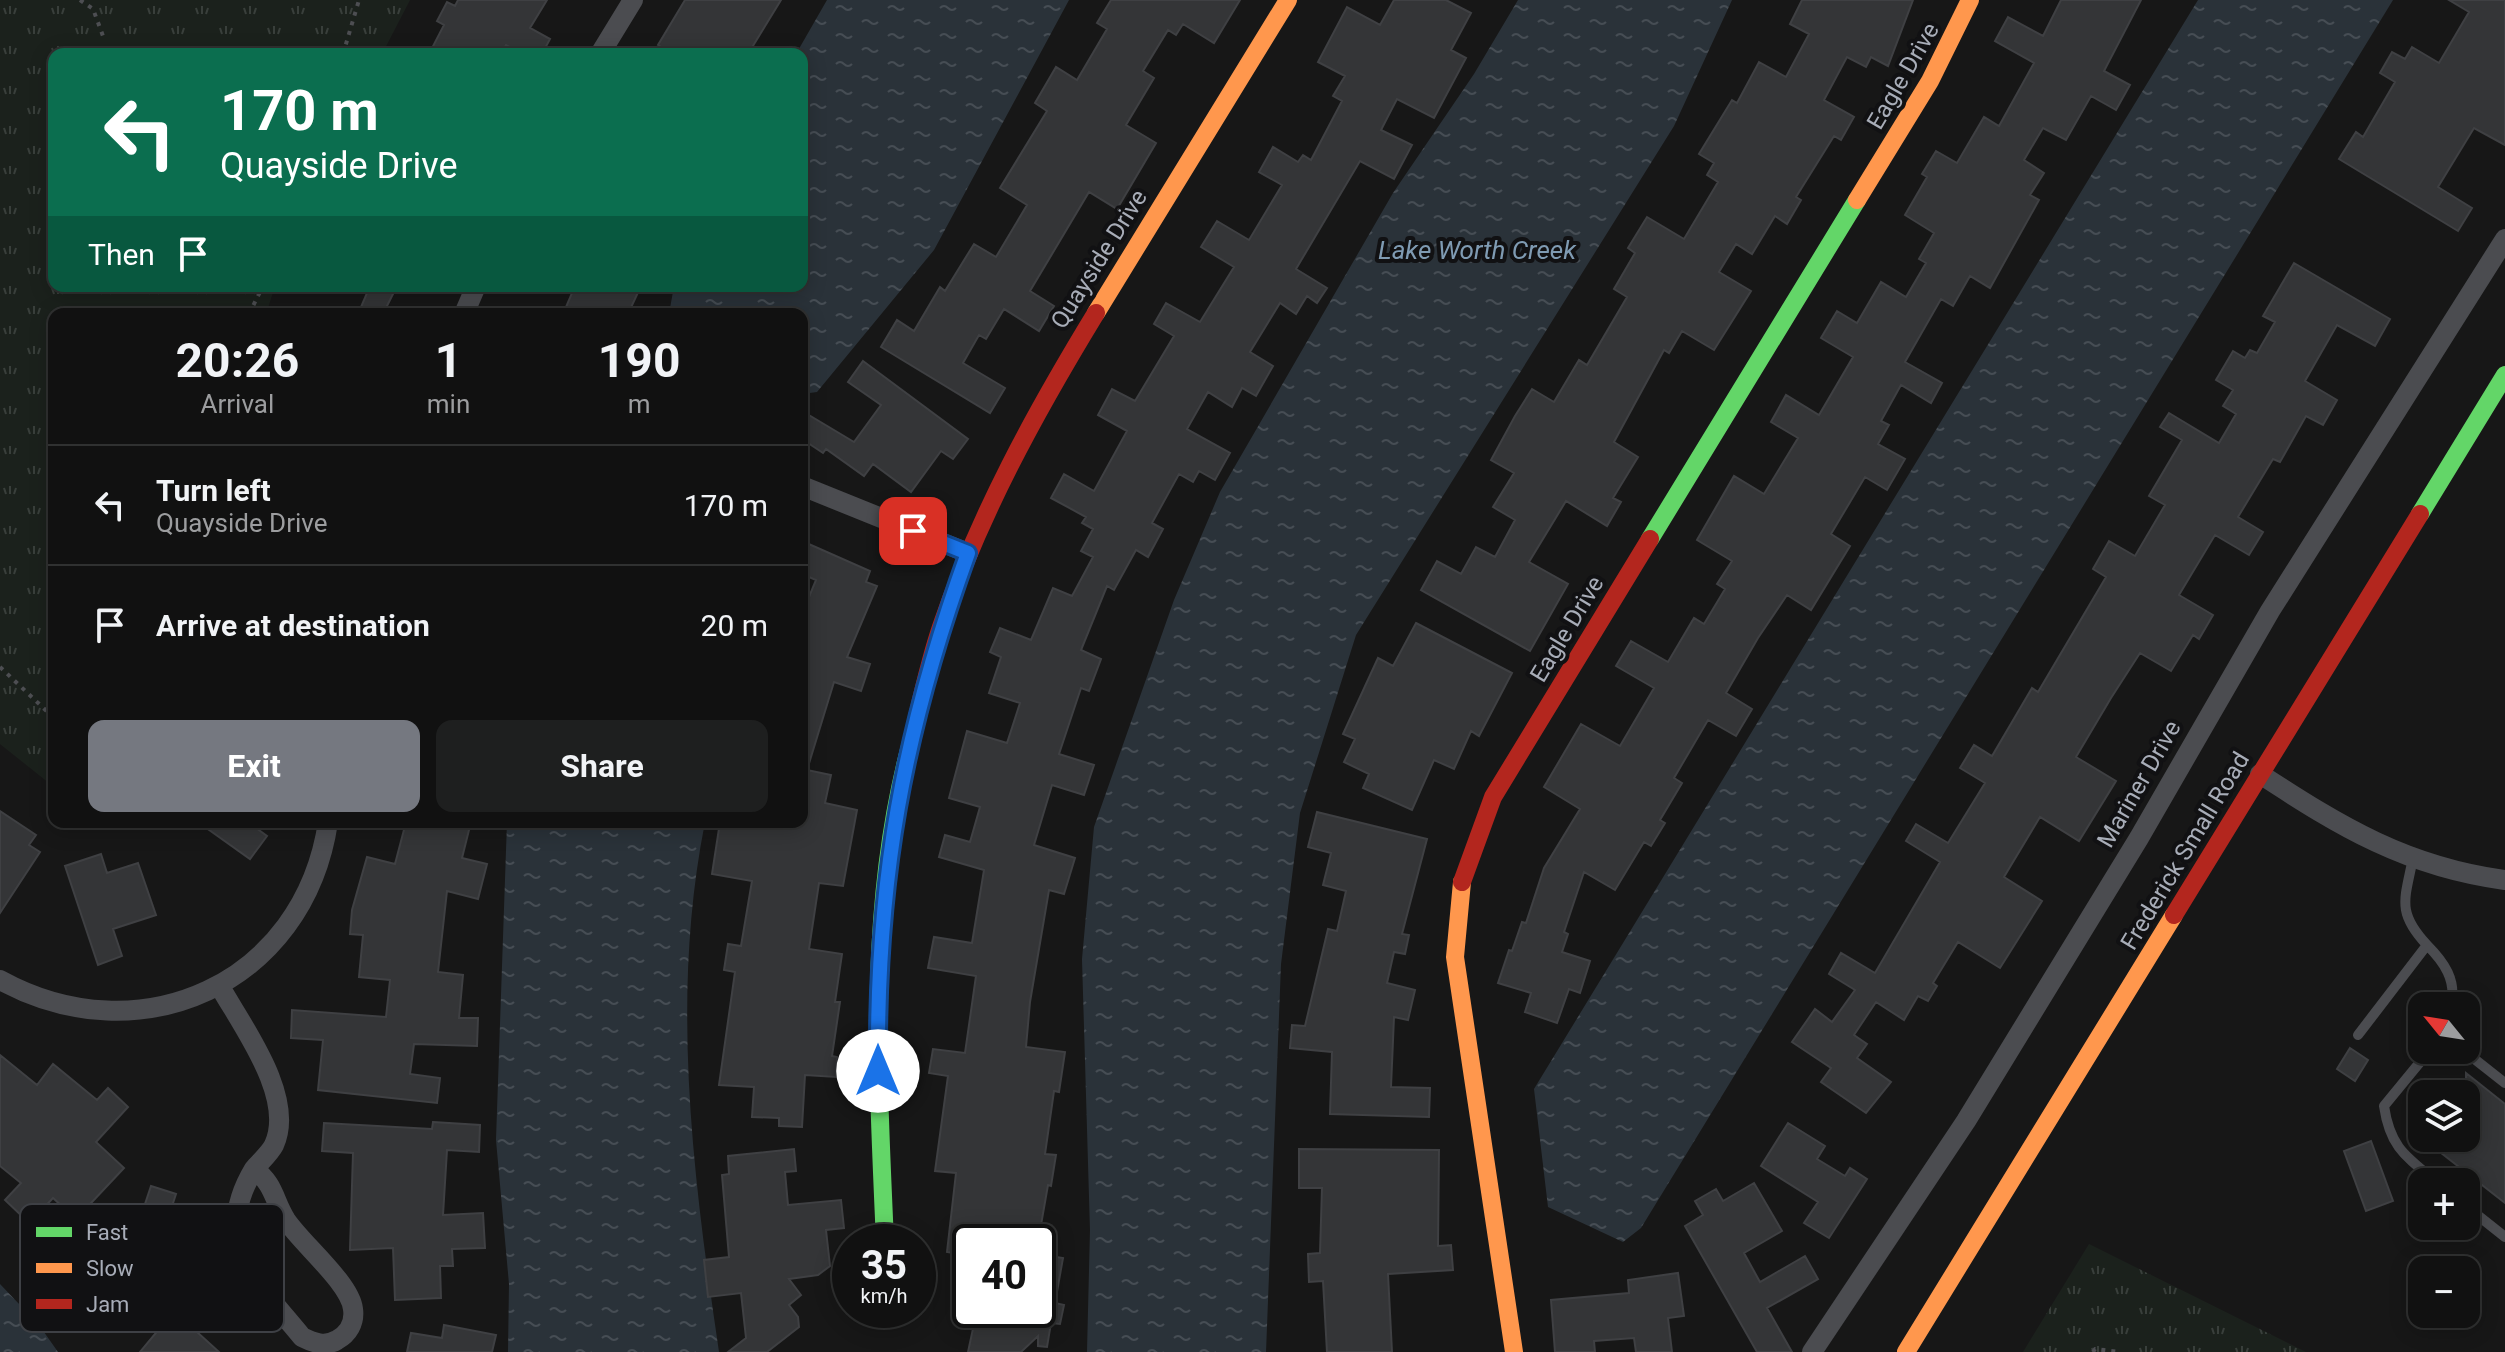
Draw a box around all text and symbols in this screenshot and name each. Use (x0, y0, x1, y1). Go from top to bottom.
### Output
street label: Eagle Drive (1861, 18, 1945, 134)
text: 170 m (220, 78, 379, 144)
icon: left (88, 80, 192, 184)
text: Quayside Drive (220, 145, 458, 187)
street label: Quayside Drive (1045, 184, 1153, 334)
icon: arrive (171, 232, 215, 276)
water label: Lake Worth Creek (1378, 235, 1577, 265)
text: Then (88, 237, 155, 272)
text: 20:26 (176, 332, 299, 389)
text: 1 (435, 332, 462, 389)
text: 190 (598, 332, 680, 389)
text: Arrival (201, 389, 274, 419)
text: min (427, 389, 470, 419)
text: m (628, 389, 651, 419)
text: Turn left (156, 473, 271, 508)
icon: left (88, 483, 132, 527)
text: 170 m (684, 488, 768, 523)
pin (879, 497, 947, 565)
text: Quayside Drive (156, 508, 328, 538)
icon: arrive (891, 509, 935, 553)
street label: Eagle Drive (1524, 571, 1610, 687)
icon: arrive (88, 603, 132, 647)
text: Arrive at destination (156, 608, 430, 643)
text: 20 m (701, 608, 768, 643)
street label: Mariner Drive (2091, 716, 2187, 852)
button: Exit (88, 720, 420, 812)
button: Share (436, 720, 768, 812)
street label: Frederick Small Road (2115, 747, 2255, 955)
north arrow (2408, 992, 2480, 1064)
map controls (2408, 992, 2480, 1328)
position arrow (836, 1029, 920, 1113)
button: layers (2408, 1080, 2480, 1152)
button: + (2408, 1168, 2480, 1240)
legend (20, 1204, 284, 1332)
text: Fast (86, 1220, 128, 1245)
speed limit sign: 40 (952, 1224, 1056, 1328)
text: 35 (861, 1242, 907, 1289)
text: Slow (86, 1256, 134, 1281)
button: − (2408, 1256, 2480, 1328)
text: km/h (861, 1284, 907, 1308)
text: Jam (86, 1292, 129, 1317)

